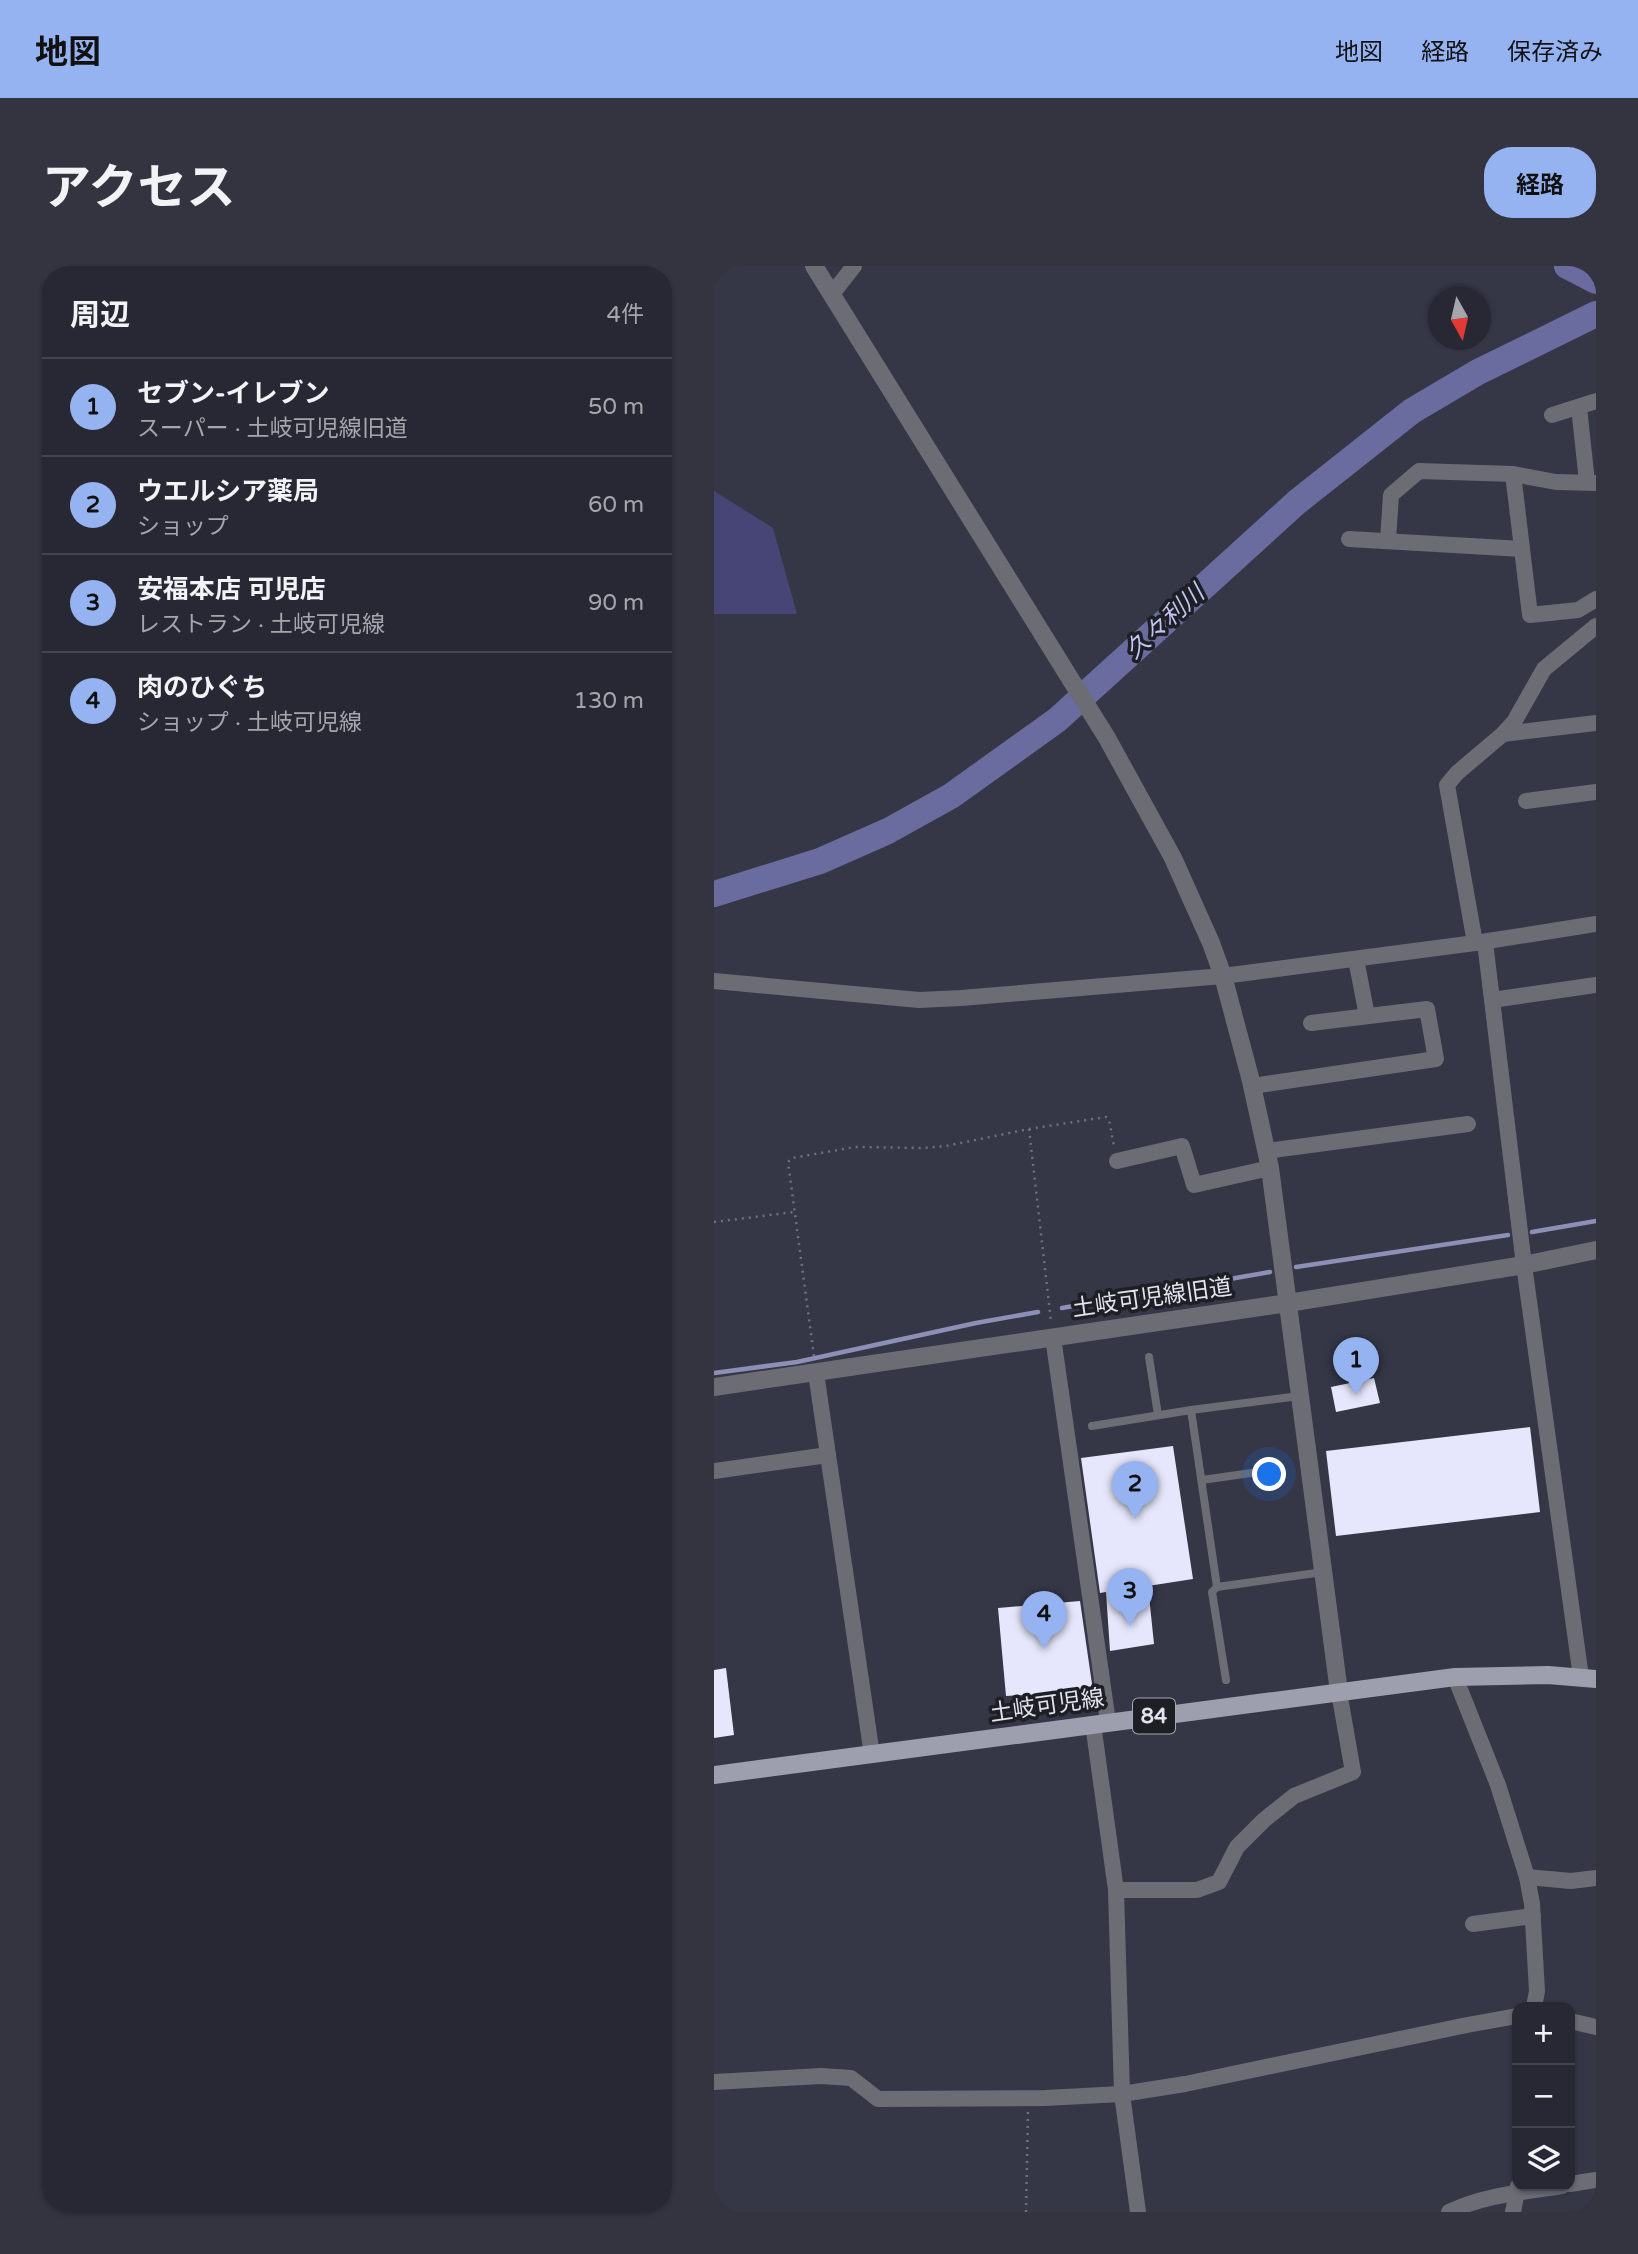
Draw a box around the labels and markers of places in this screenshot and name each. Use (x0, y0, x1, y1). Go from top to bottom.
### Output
pin: 1 (1333, 1337, 1379, 1395)
pin: 2 (1112, 1461, 1158, 1519)
pin: 3 (1107, 1568, 1153, 1626)
pin: 4 (1021, 1591, 1067, 1649)

